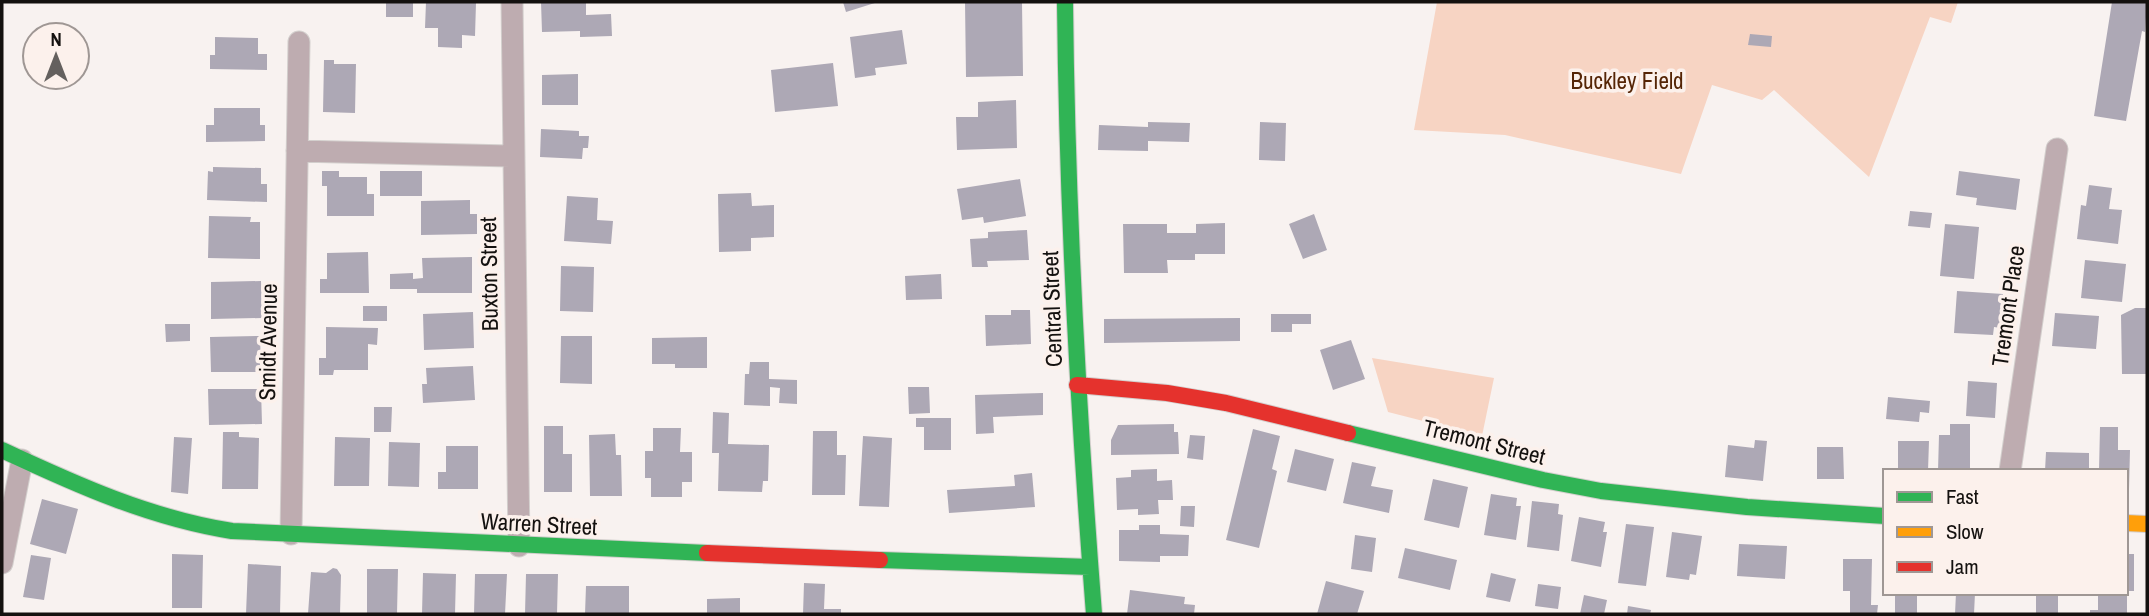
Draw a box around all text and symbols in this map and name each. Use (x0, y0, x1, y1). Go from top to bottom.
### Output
north arrow (21, 21, 91, 91)
text: N (50, 26, 62, 52)
park label: Buckley Field (1570, 65, 1684, 96)
street label: Buxton Street (472, 217, 505, 331)
street label: Tremont Place (1984, 243, 2031, 368)
street label: Central Street (1034, 250, 1069, 368)
street label: Smidt Avenue (251, 283, 284, 401)
street label: Tremont Street (1420, 411, 1549, 472)
legend (1883, 469, 2128, 595)
text: Fast (1946, 482, 1979, 511)
street label: Warren Street (480, 505, 598, 542)
text: Slow (1946, 517, 1984, 546)
text: Jam (1946, 552, 1979, 581)

